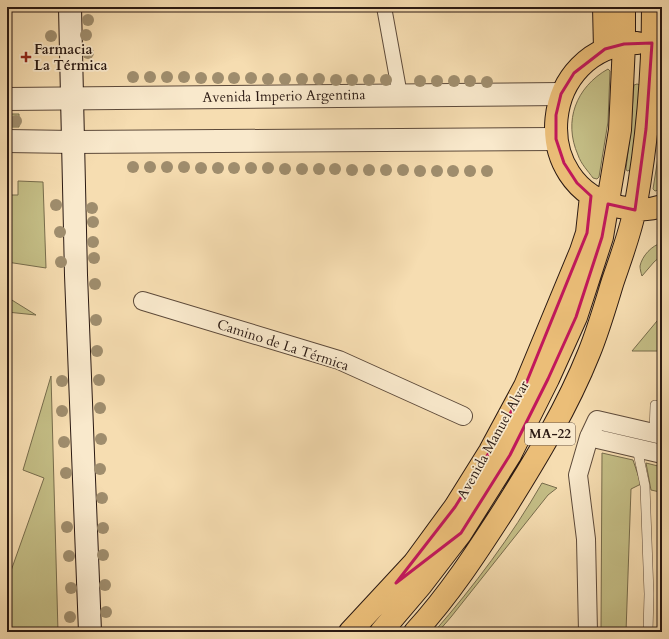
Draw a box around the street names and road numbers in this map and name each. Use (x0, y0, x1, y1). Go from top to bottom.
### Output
street label: Avenida Imperio Argentina (202, 85, 366, 107)
street label: Camino de La Térmica (215, 315, 351, 375)
street label: Avenida Manuel Alvar (452, 377, 534, 503)
road number: MA-22 (525, 423, 575, 445)

